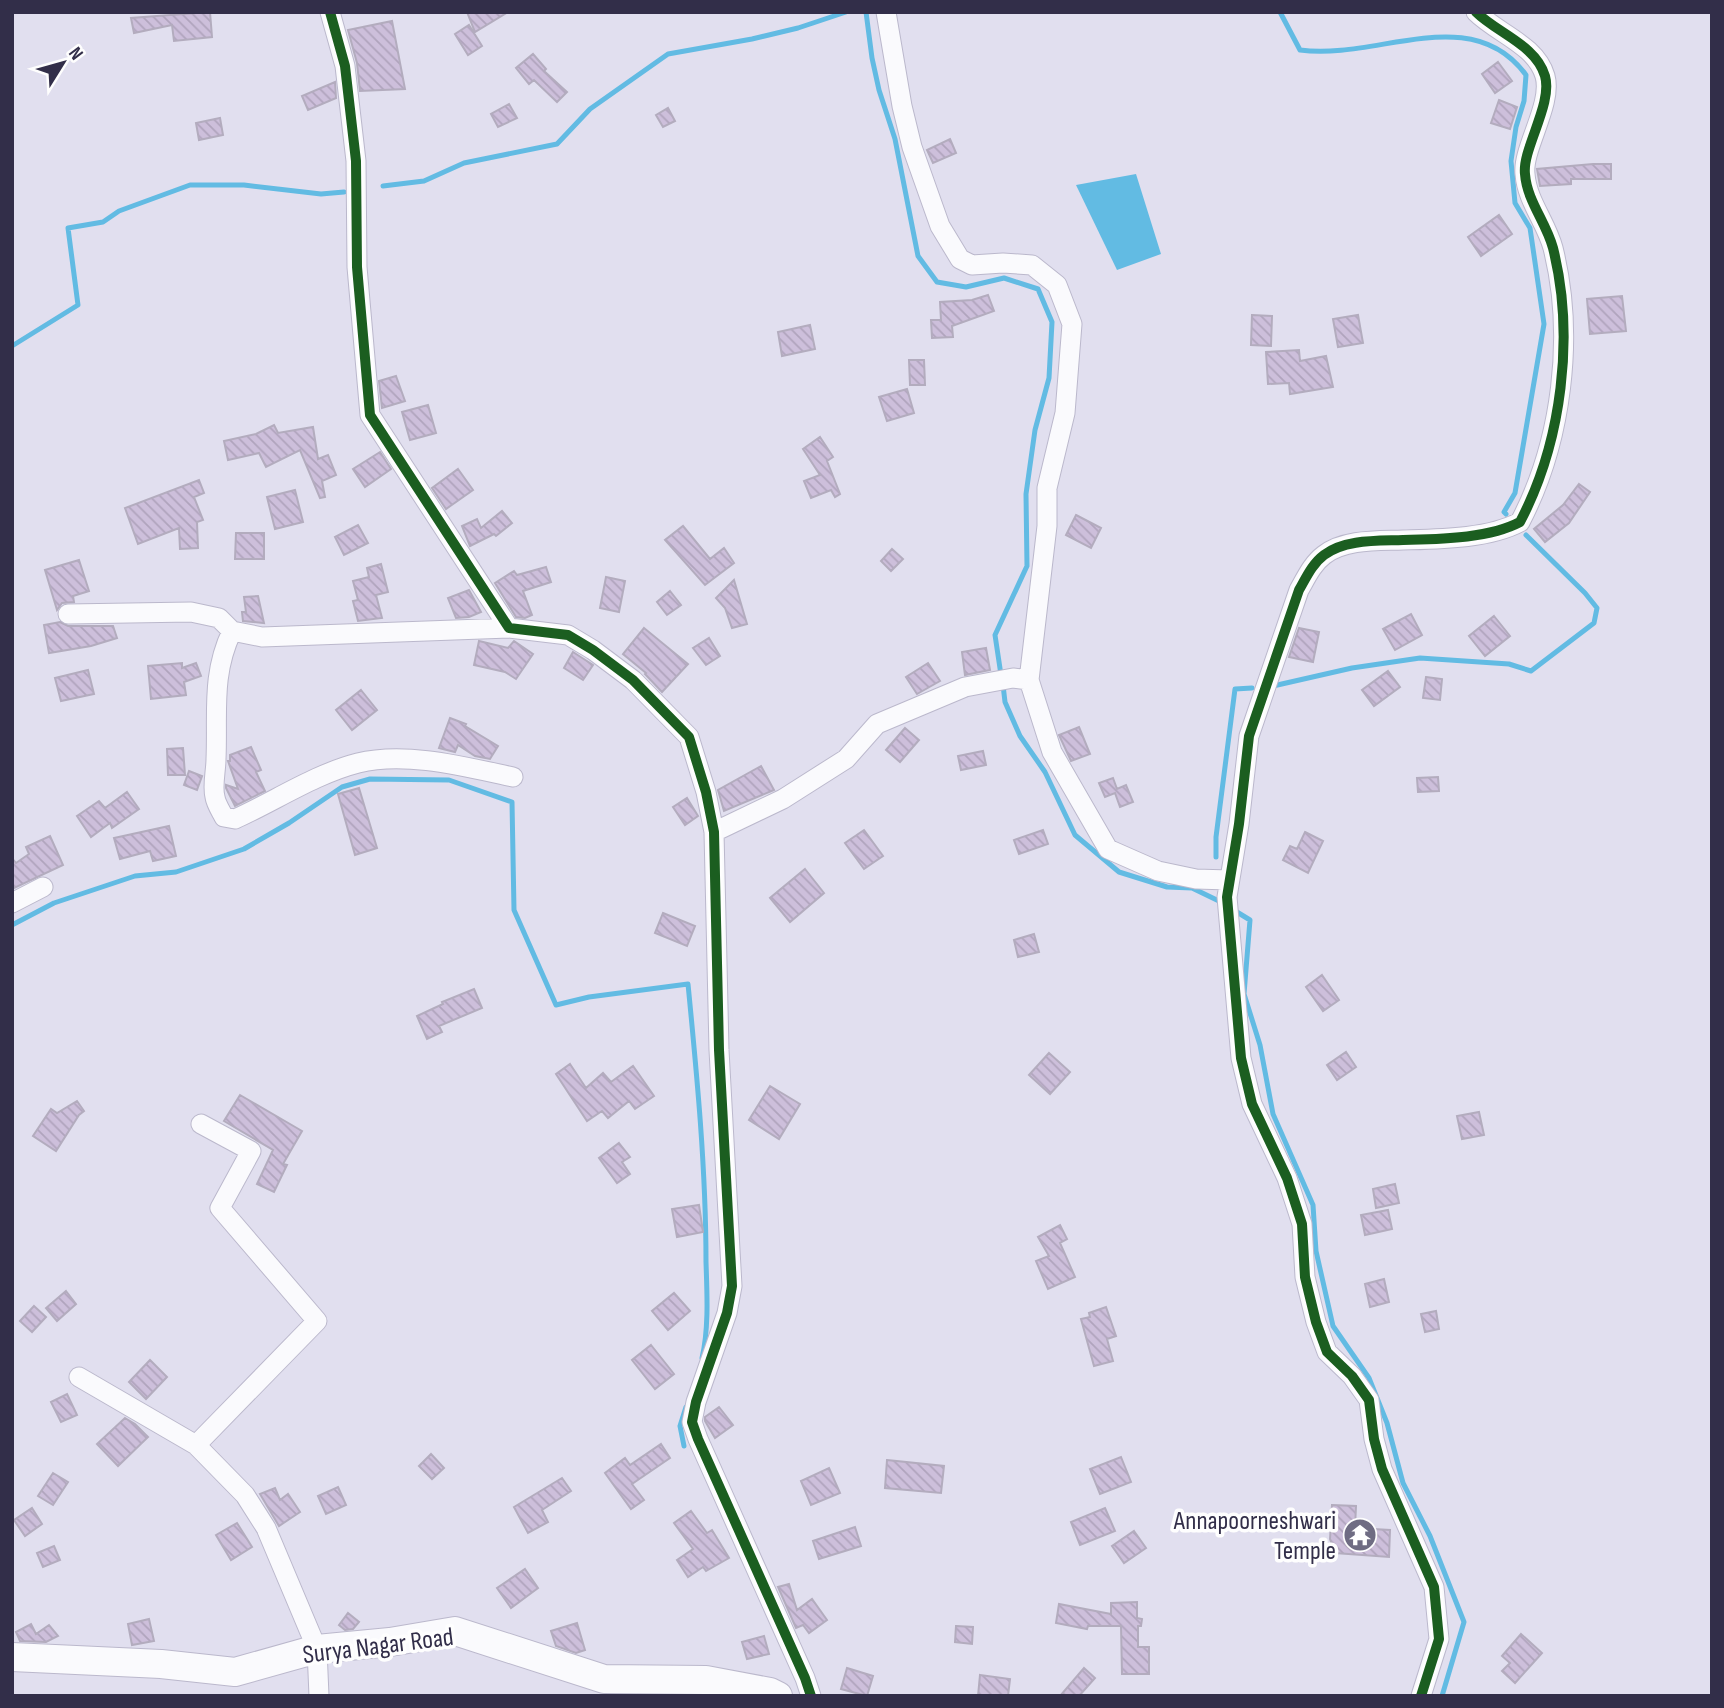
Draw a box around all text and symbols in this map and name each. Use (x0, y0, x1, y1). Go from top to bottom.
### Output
north arrow (28, 28, 98, 98)
text: N (63, 43, 88, 65)
place label: Annapoorneshwari Temple (1173, 1506, 1336, 1567)
temple icon: Annapoorneshwari Temple (1341, 1516, 1379, 1554)
street label: Surya Nagar Road (301, 1622, 455, 1671)

